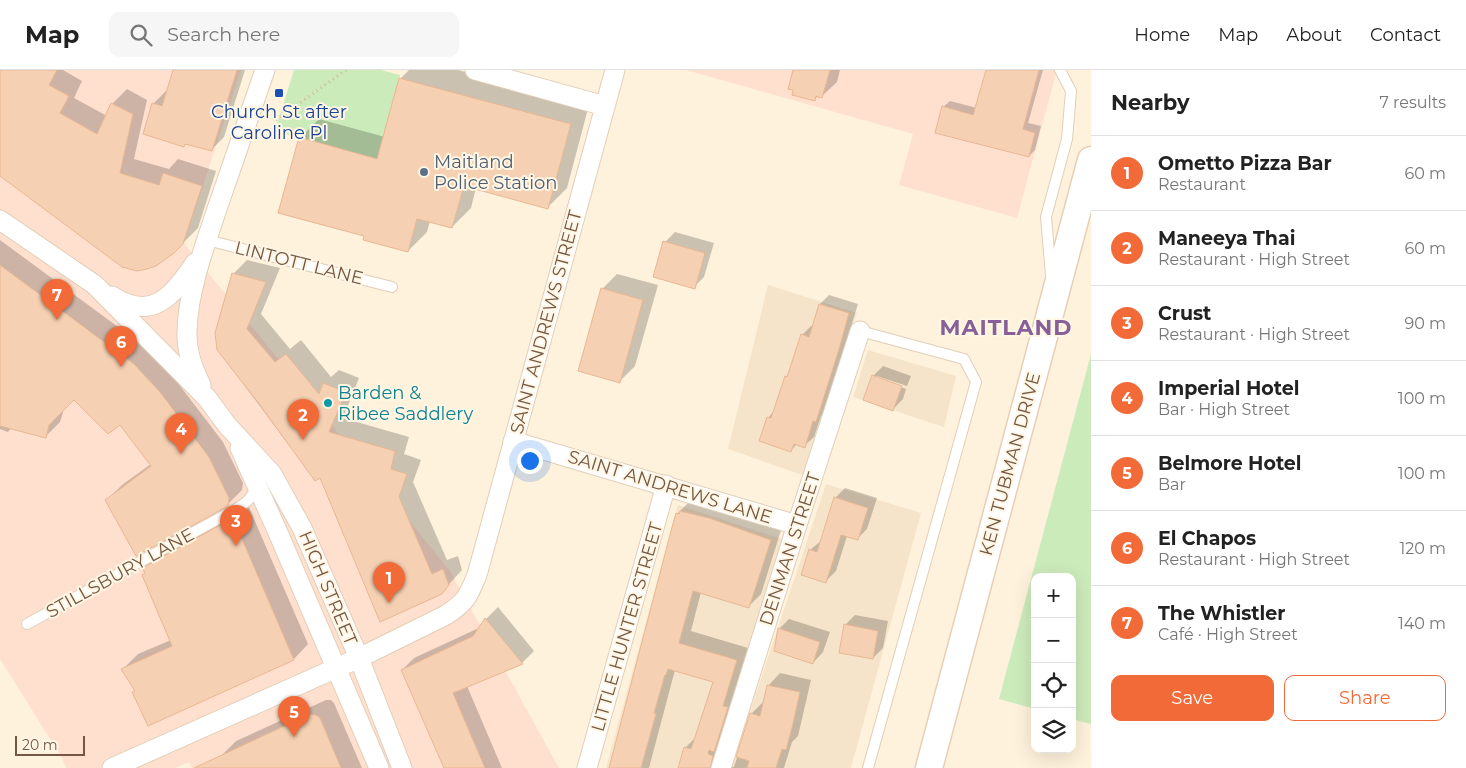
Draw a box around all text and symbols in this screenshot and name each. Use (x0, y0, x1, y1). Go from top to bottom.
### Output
search box (109, 12, 459, 57)
text: Map (25, 20, 79, 49)
icon: search (127, 21, 155, 49)
text: Search here (167, 23, 280, 46)
text: Home (1134, 24, 1190, 46)
text: Map (1218, 24, 1258, 46)
text: About (1286, 24, 1342, 46)
text: Contact (1370, 24, 1441, 46)
marker: Church St after Caroline Pl (273, 87, 285, 99)
text: Nearby (1111, 90, 1190, 115)
text: 7 results (1379, 93, 1446, 112)
place label: Church St after Caroline Pl (211, 101, 347, 144)
place label: Maitland Police Station (434, 151, 557, 194)
text: Ometto Pizza Bar (1158, 152, 1332, 175)
text: 1 (1124, 164, 1130, 183)
text: 60 m (1404, 164, 1446, 183)
marker: Maitland Police Station (418, 166, 430, 178)
text: Restaurant (1158, 175, 1246, 194)
street label: SAINT ANDREWS STREET (506, 207, 587, 436)
text: Maneeya Thai (1158, 227, 1295, 250)
street label: LINTOTT LANE (233, 236, 365, 290)
text: 2 (1122, 239, 1132, 258)
text: 60 m (1404, 239, 1446, 258)
text: Restaurant · High Street (1158, 250, 1350, 269)
pin: 7 (41, 279, 73, 320)
text: Crust (1158, 302, 1211, 325)
district label: MAITLAND (940, 314, 1072, 341)
text: 3 (1122, 314, 1132, 333)
text: 90 m (1404, 314, 1446, 333)
text: Restaurant · High Street (1158, 325, 1350, 344)
pin: 6 (105, 326, 137, 367)
street label: KEN TUBMAN DRIVE (975, 370, 1045, 558)
text: Imperial Hotel (1158, 377, 1299, 400)
place label: Barden & Ribee Saddlery (338, 382, 473, 425)
text: 4 (1121, 389, 1133, 408)
text: 100 m (1398, 389, 1446, 408)
marker: Barden & Ribee Saddlery (322, 397, 334, 409)
pin: 2 (287, 399, 319, 440)
text: Bar · High Street (1158, 400, 1290, 419)
pin: 4 (165, 413, 197, 454)
street label: SAINT ANDREWS LANE (565, 445, 775, 529)
your location (517, 448, 543, 474)
text: Belmore Hotel (1158, 452, 1302, 475)
text: 5 (1122, 464, 1132, 483)
text: 100 m (1398, 464, 1446, 483)
street label: DENMAN STREET (755, 469, 825, 628)
text: Bar (1158, 475, 1186, 494)
pin: 3 (220, 505, 252, 546)
street label: LITTLE HUNTER STREET (587, 519, 668, 734)
street label: STILLSBURY LANE (42, 523, 198, 623)
text: El Chapos (1158, 527, 1256, 550)
street label: HIGH STREET (294, 528, 362, 649)
text: 6 (1122, 539, 1132, 558)
text: 120 m (1399, 539, 1446, 558)
text: Restaurant · High Street (1158, 550, 1350, 569)
pin: 1 (373, 562, 405, 603)
map controls (1031, 573, 1076, 753)
button: + (1031, 573, 1076, 618)
text: The Whistler (1158, 602, 1285, 625)
text: 7 (1122, 614, 1132, 633)
text: 140 m (1398, 614, 1446, 633)
button: − (1031, 618, 1076, 663)
text: Café · High Street (1158, 625, 1298, 644)
button: locate (1031, 663, 1076, 708)
button: Save (1111, 675, 1274, 721)
button: Share (1284, 675, 1446, 721)
pin: 5 (278, 696, 310, 737)
button: layers (1031, 708, 1076, 753)
scale bar (15, 733, 85, 756)
text: 20 m (22, 736, 58, 754)

